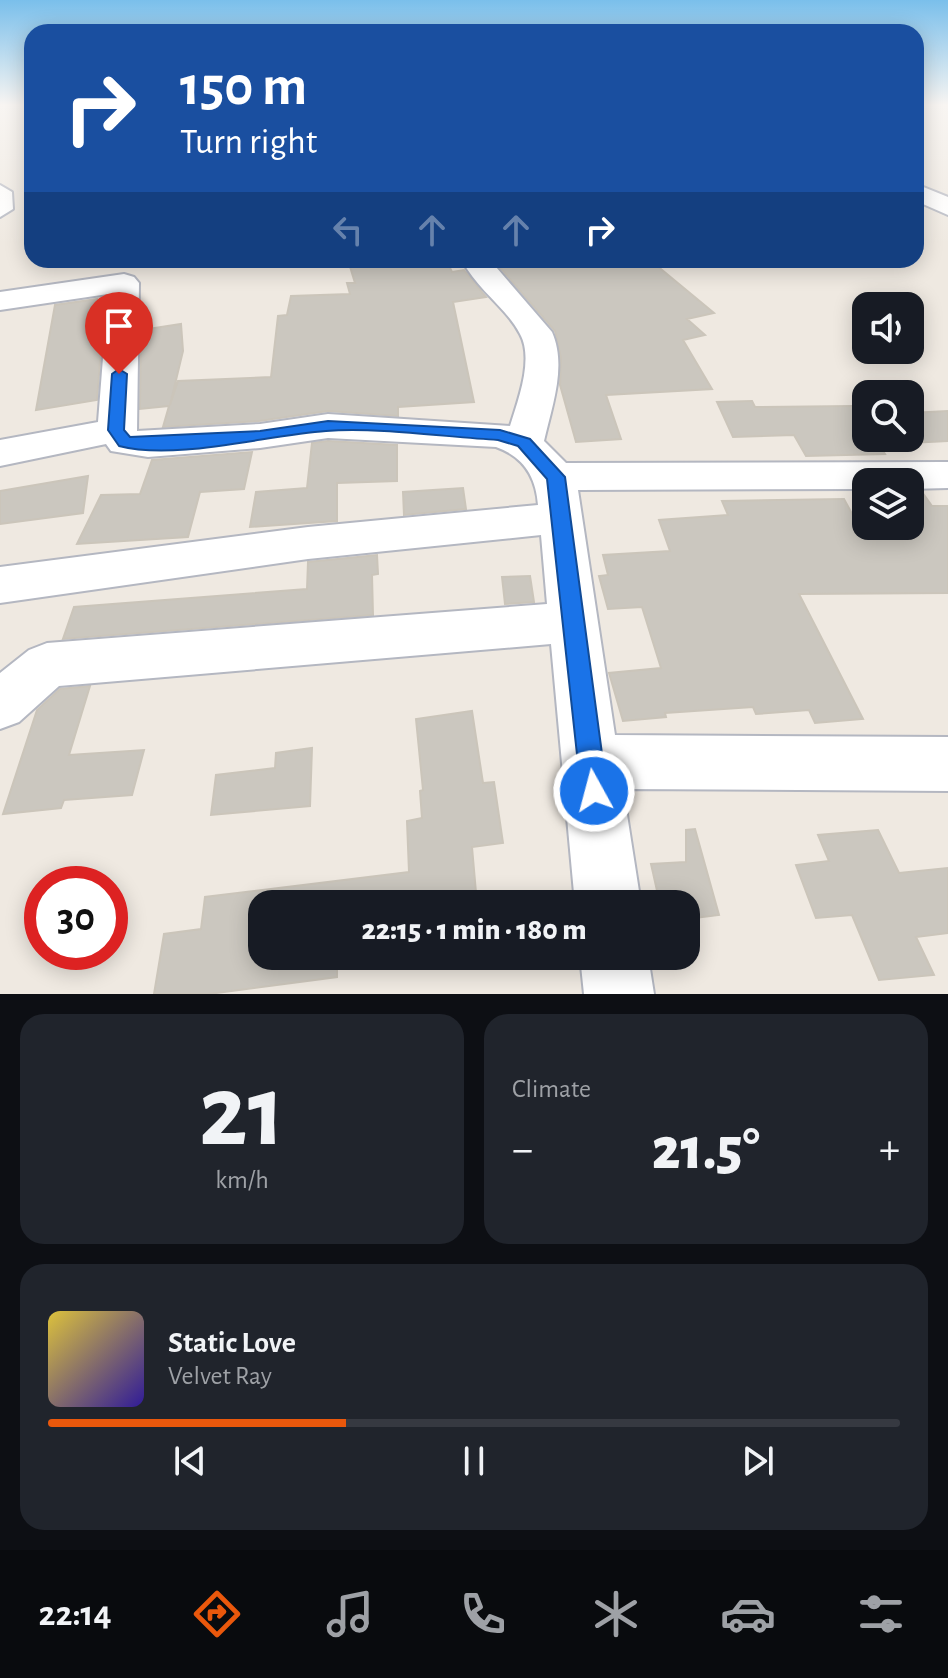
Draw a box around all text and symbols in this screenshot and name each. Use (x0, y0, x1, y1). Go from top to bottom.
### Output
icon: right (48, 56, 152, 160)
text: 150 m (180, 59, 307, 115)
text: Turn right (180, 124, 317, 160)
icon: left (326, 208, 370, 252)
icon: ahead (410, 208, 454, 252)
icon: ahead (494, 208, 538, 252)
icon: right (578, 208, 622, 252)
pin (85, 292, 153, 374)
map controls (852, 292, 924, 540)
button: sound (852, 292, 924, 364)
icon: arrive (97, 304, 141, 348)
button: search (852, 380, 924, 452)
button: layers (852, 468, 924, 540)
position arrow (552, 749, 636, 833)
speed limit sign: 30 (24, 866, 128, 970)
text: 22:15 · 1 min · 180 m (362, 915, 587, 945)
text: 21 (199, 1061, 285, 1165)
text: Climate (512, 1076, 591, 1102)
text: 21.5° (652, 1120, 760, 1180)
text: − (512, 1128, 533, 1172)
text: + (879, 1128, 900, 1172)
text: km/h (215, 1167, 269, 1193)
text: Static Love (168, 1328, 296, 1358)
text: Velvet Ray (168, 1363, 272, 1389)
icon: previous (168, 1439, 212, 1483)
icon: pause (452, 1439, 496, 1483)
icon: next (736, 1439, 780, 1483)
icon: directions (189, 1586, 245, 1642)
icon: music (322, 1586, 378, 1642)
icon: phone (455, 1586, 511, 1642)
icon: climate (588, 1586, 644, 1642)
icon: car (720, 1586, 776, 1642)
icon: filters (853, 1586, 909, 1642)
text: 22:14 (38, 1596, 112, 1632)

